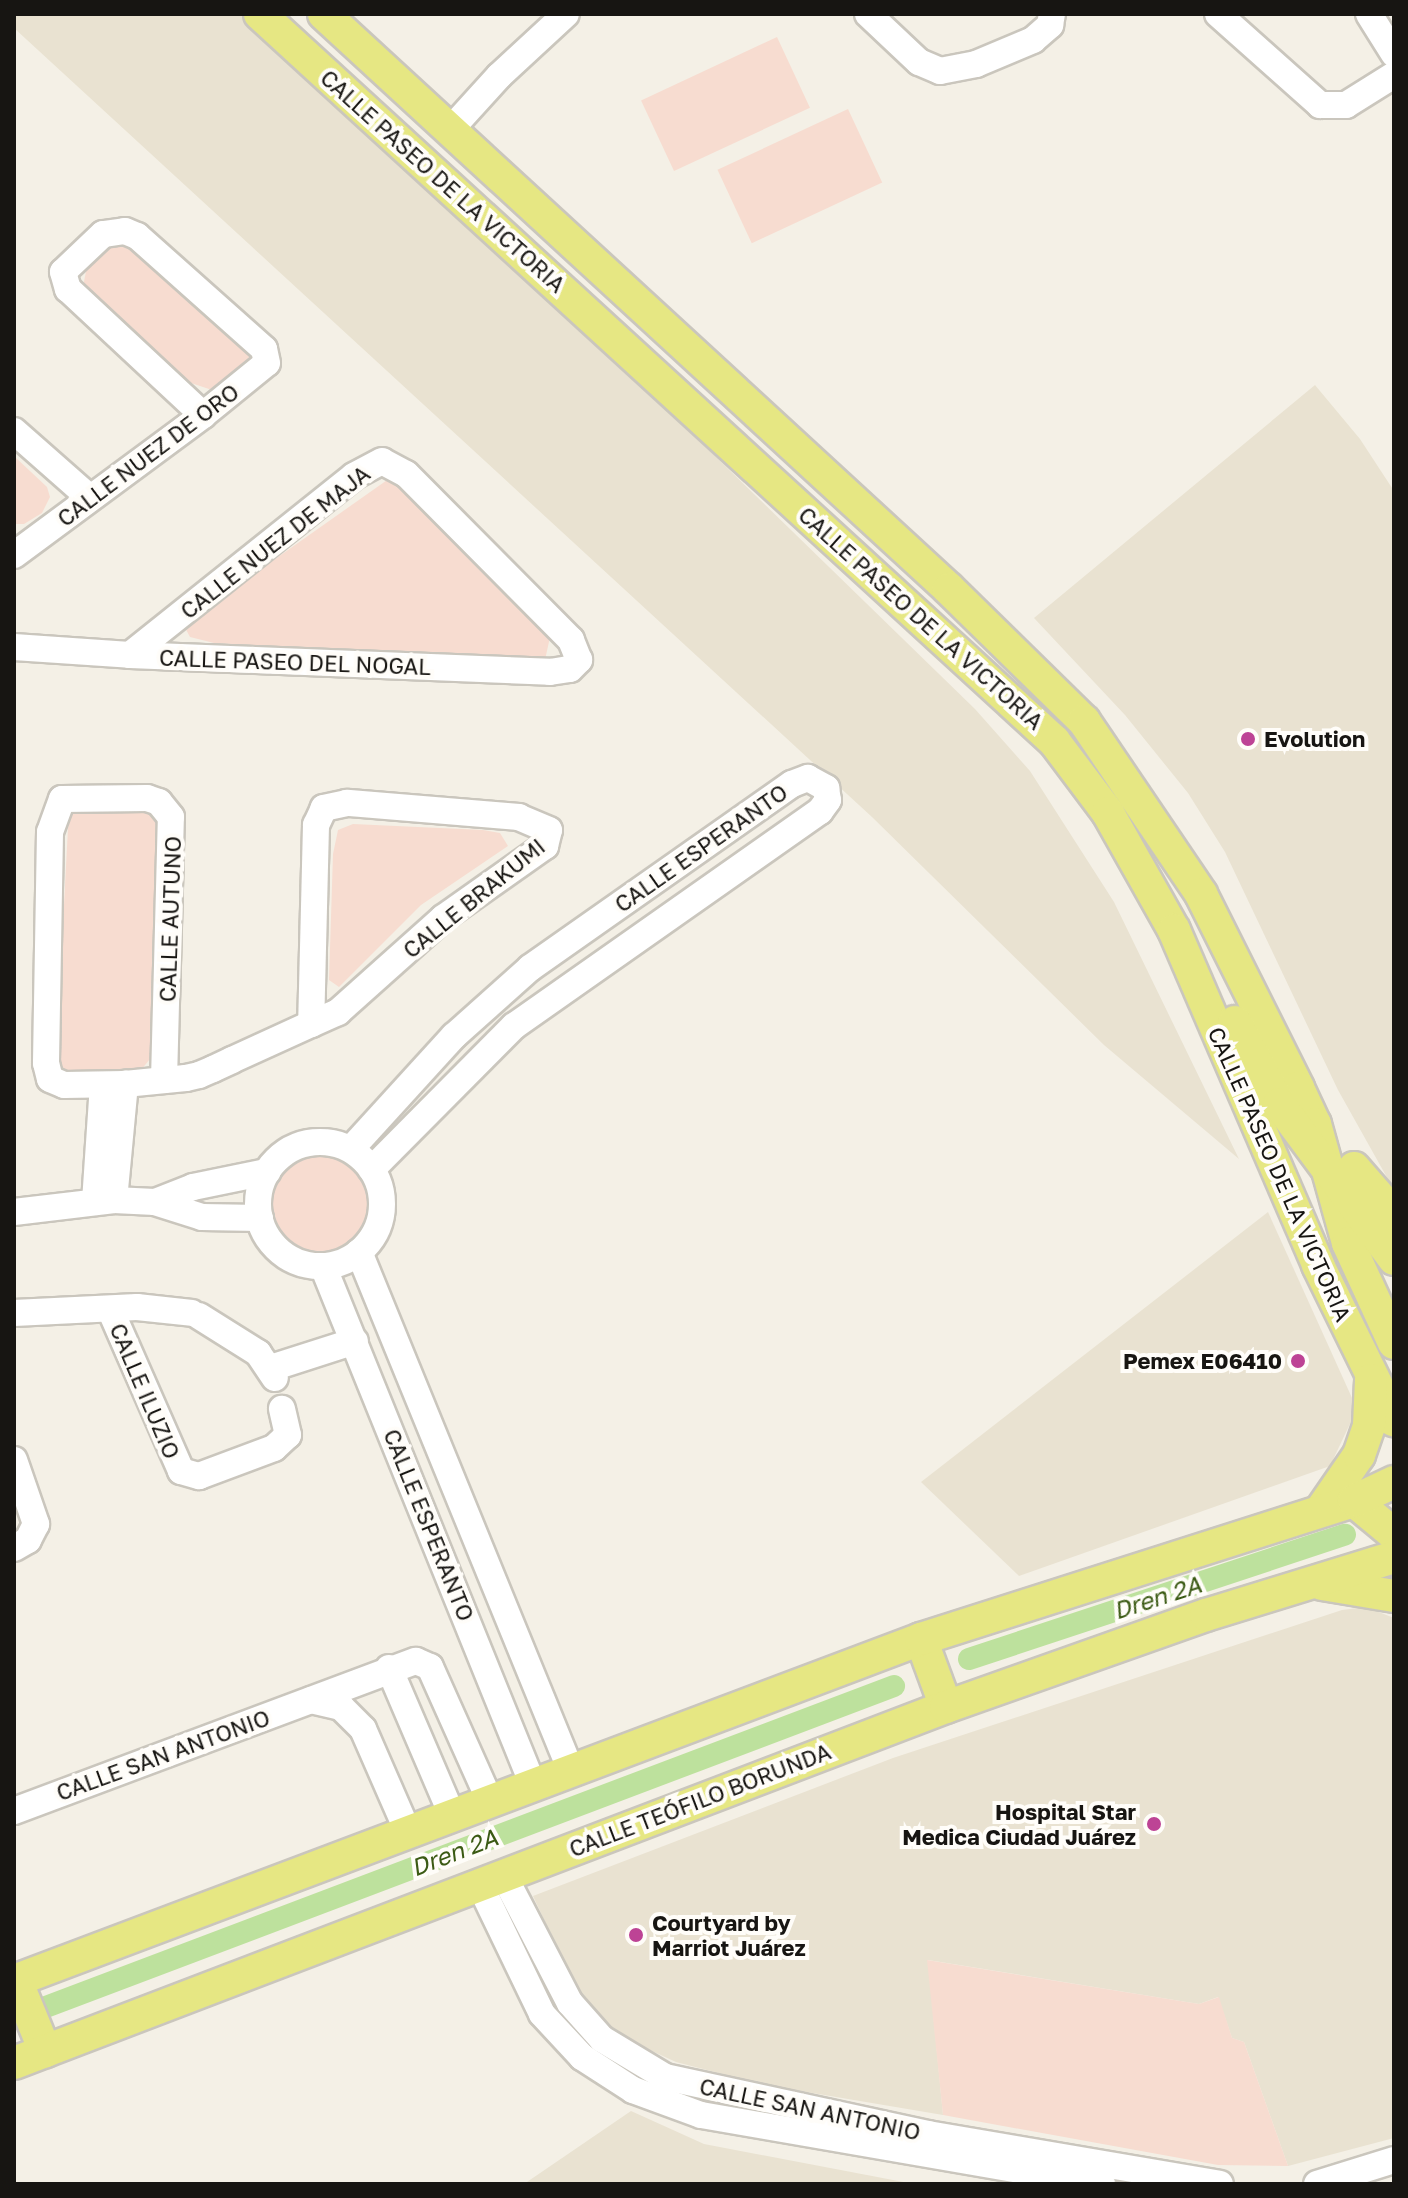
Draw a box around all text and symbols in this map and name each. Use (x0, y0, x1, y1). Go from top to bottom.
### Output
street label: CALLE PASEO DE LA VICTORIA (315, 64, 571, 298)
street label: CALLE NUEZ DE ORO (52, 378, 244, 532)
street label: CALLE NUEZ DE MAJA (175, 460, 375, 624)
street label: CALLE PASEO DE LA VICTORIA (793, 501, 1049, 735)
street label: CALLE PASEO DEL NOGAL (159, 644, 431, 680)
place label: Evolution (1264, 726, 1365, 752)
marker: Evolution (1239, 730, 1257, 748)
street label: CALLE ESPERANTO (610, 779, 792, 917)
street label: CALLE BRAKUMI (398, 833, 550, 963)
street label: CALLE AUTUNO (154, 836, 186, 1002)
street label: CALLE PASEO DE LA VICTORIA (1203, 1023, 1357, 1325)
street label: CALLE ILUZIO (105, 1319, 185, 1463)
place label: Pemex E06410 (1123, 1348, 1282, 1374)
marker: Pemex E06410 (1289, 1352, 1307, 1370)
street label: CALLE ESPERANTO (378, 1425, 480, 1625)
water label: Dren 2A (1109, 1569, 1205, 1625)
street label: CALLE SAN ANTONIO (53, 1704, 273, 1806)
street label: CALLE TEÓFILO BORUNDA (565, 1738, 835, 1862)
place label: Hospital Star Medica Ciudad Juárez (902, 1798, 1136, 1850)
marker: Hospital Star Medica Ciudad Juárez (1143, 1813, 1165, 1835)
water label: Dren 2A (407, 1822, 501, 1882)
place label: Courtyard by Marriot Juárez (652, 1909, 806, 1960)
marker: Courtyard by Marriot Juárez (627, 1926, 645, 1944)
street label: CALLE SAN ANTONIO (697, 2073, 923, 2145)

